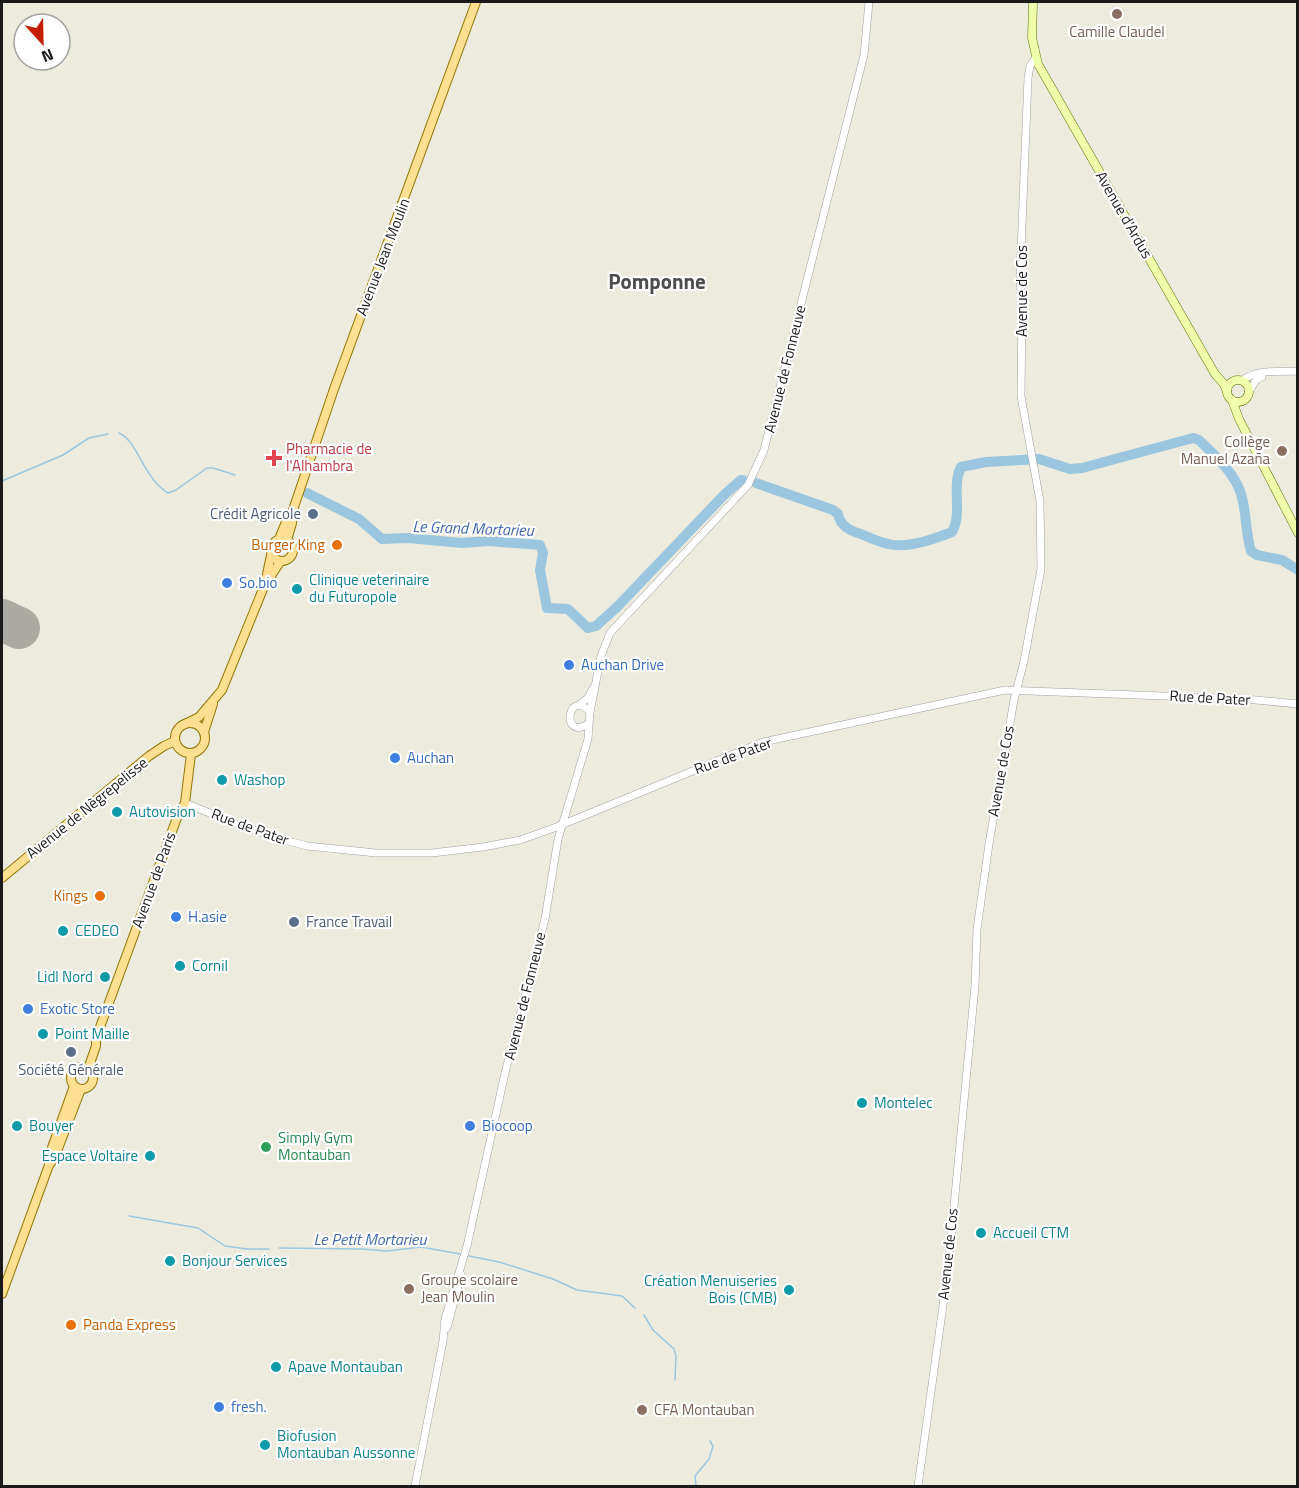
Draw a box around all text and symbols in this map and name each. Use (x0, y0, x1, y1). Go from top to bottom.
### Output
marker: Camille Claudel (1110, 7, 1124, 21)
north arrow (12, 12, 72, 72)
place label: Camille Claudel (1069, 20, 1165, 43)
text: N (38, 43, 57, 69)
street label: Avenue d'Ardus (1090, 167, 1159, 263)
street label: Avenue Jean Moulin (350, 195, 416, 319)
street label: Avenue de Cos (1010, 245, 1033, 337)
district label: Pomponne (608, 265, 706, 297)
street label: Avenue de Fonneuve (758, 303, 812, 435)
place label: Collège Manuel Azaña (1181, 430, 1270, 470)
place label: Pharmacie de l'Alhambra (286, 437, 372, 477)
marker: Collège Manuel Azaña (1275, 444, 1289, 458)
marker: Pharmacie de l'Alhambra (267, 451, 281, 465)
place label: Crédit Agricole (210, 502, 301, 525)
marker: Crédit Agricole (306, 507, 320, 521)
water label: Le Grand Mortarieu (412, 514, 535, 542)
place label: Burger King (251, 533, 325, 556)
marker: Burger King (330, 538, 344, 552)
place label: Clinique veterinaire du Futuropole (309, 568, 429, 608)
place label: So.bio (239, 571, 277, 594)
marker: So.bio (220, 576, 234, 590)
marker: Clinique veterinaire du Futuropole (290, 582, 304, 596)
place label: Auchan Drive (581, 653, 664, 676)
marker: Auchan Drive (562, 658, 576, 672)
street label: Rue de Pater (1169, 684, 1251, 711)
street label: Avenue de Cos (981, 724, 1020, 818)
street label: Rue de Pater (691, 731, 775, 780)
place label: Auchan (407, 746, 454, 769)
street label: Avenue de Nègrepelisse (21, 751, 153, 864)
marker: Auchan (388, 751, 402, 765)
place label: Washop (234, 768, 286, 791)
marker: Washop (215, 773, 229, 787)
place label: Autovision (129, 800, 196, 823)
street label: Rue de Pater (208, 802, 292, 851)
marker: Autovision (110, 805, 124, 819)
street label: Avenue de Paris (125, 829, 182, 931)
place label: Kings (53, 884, 88, 907)
marker: Kings (93, 889, 107, 903)
place label: H.asie (188, 905, 227, 928)
marker: H.asie (169, 910, 183, 924)
place label: France Travail (306, 910, 392, 933)
marker: France Travail (287, 915, 301, 929)
place label: CEDEO (75, 919, 119, 942)
marker: CEDEO (56, 924, 70, 938)
street label: Avenue de Fonneuve (498, 930, 552, 1062)
place label: Cornil (192, 954, 228, 977)
marker: Cornil (173, 959, 187, 973)
place label: Lidl Nord (37, 965, 93, 988)
marker: Lidl Nord (98, 970, 112, 984)
place label: Exotic Store (40, 997, 115, 1020)
marker: Exotic Store (21, 1002, 35, 1016)
place label: Point Maille (55, 1022, 130, 1045)
marker: Point Maille (36, 1027, 50, 1041)
marker: Société Générale (64, 1045, 78, 1059)
place label: Société Générale (18, 1058, 124, 1081)
place label: Montelec (874, 1091, 933, 1114)
marker: Montelec (855, 1096, 869, 1110)
place label: Bouyer (29, 1114, 74, 1137)
place label: Biocoop (482, 1114, 533, 1137)
marker: Bouyer (10, 1119, 24, 1133)
marker: Biocoop (463, 1119, 477, 1133)
place label: Simply Gym Montauban (278, 1126, 353, 1166)
marker: Simply Gym Montauban (259, 1140, 273, 1154)
place label: Espace Voltaire (42, 1144, 138, 1167)
marker: Espace Voltaire (143, 1149, 157, 1163)
street label: Avenue de Cos (931, 1207, 964, 1301)
place label: Accueil CTM (993, 1221, 1069, 1244)
marker: Accueil CTM (974, 1226, 988, 1240)
water label: Le Petit Mortarieu (314, 1227, 427, 1251)
place label: Bonjour Services (182, 1249, 287, 1272)
marker: Bonjour Services (163, 1254, 177, 1268)
place label: Groupe scolaire Jean Moulin (421, 1268, 518, 1308)
place label: Création Menuiseries Bois (CMB) (644, 1269, 777, 1309)
marker: Groupe scolaire Jean Moulin (402, 1282, 416, 1296)
marker: Création Menuiseries Bois (CMB) (782, 1283, 796, 1297)
place label: Panda Express (83, 1313, 176, 1336)
marker: Panda Express (64, 1318, 78, 1332)
place label: Apave Montauban (288, 1355, 403, 1378)
marker: Apave Montauban (269, 1360, 283, 1374)
place label: fresh. (231, 1395, 267, 1418)
place label: CFA Montauban (654, 1398, 754, 1421)
marker: fresh. (212, 1400, 226, 1414)
marker: CFA Montauban (635, 1403, 649, 1417)
place label: Biofusion Montauban Aussonne (277, 1424, 415, 1464)
marker: Biofusion Montauban Aussonne (258, 1438, 272, 1452)

